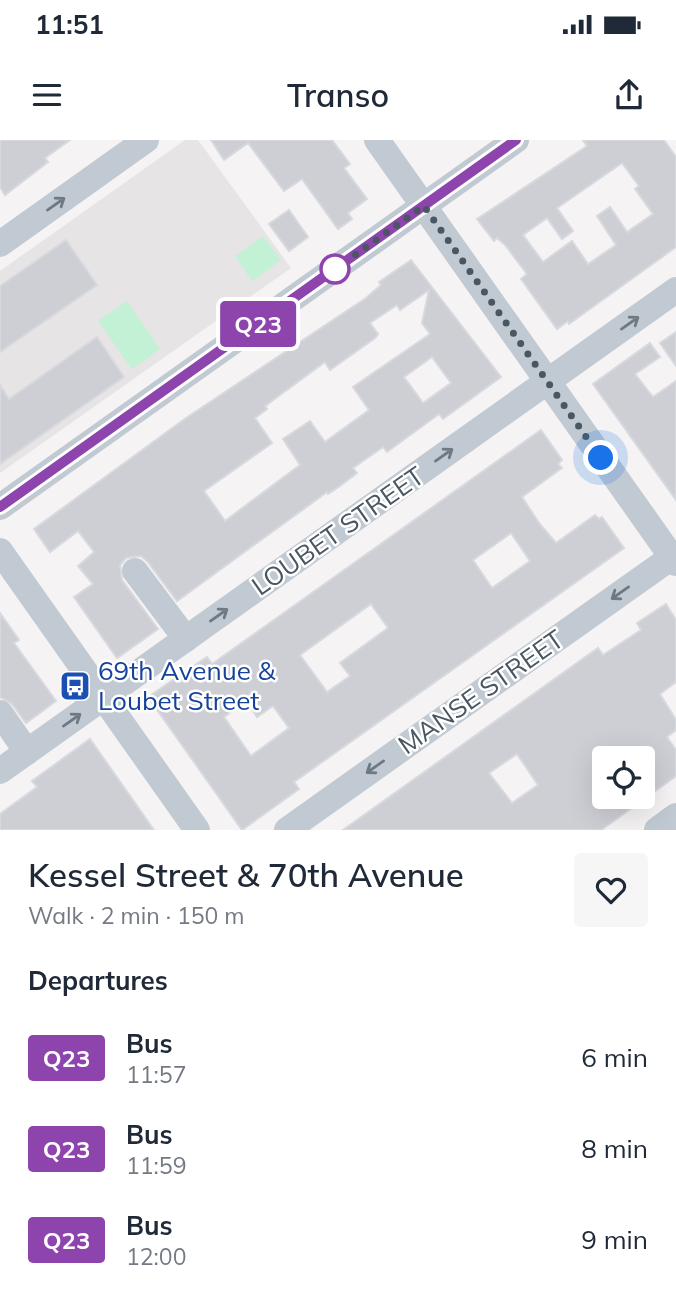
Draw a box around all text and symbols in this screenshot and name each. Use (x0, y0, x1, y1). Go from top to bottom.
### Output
text: 11:51 (35, 8, 104, 41)
text: Transo (287, 75, 389, 115)
icon: menu (28, 76, 66, 114)
icon: share (610, 76, 648, 114)
one-way arrow (46, 197, 65, 211)
unlabelled marker (320, 254, 350, 284)
line badge: Q23 (218, 301, 298, 347)
text: Q23 (234, 309, 282, 339)
one-way arrow (620, 316, 639, 330)
your location (583, 440, 618, 475)
one-way arrow (434, 448, 453, 462)
street label: LOUBET STREET (245, 459, 430, 602)
one-way arrow (611, 586, 630, 600)
one-way arrow (209, 608, 228, 622)
street label: MANSE STREET (392, 622, 570, 761)
place label: 69th Avenue & Loubet Street (98, 654, 276, 717)
bus stop icon: 69th Avenue & Loubet Street (58, 669, 92, 703)
one-way arrow (62, 713, 81, 727)
map controls (592, 746, 655, 809)
button: locate (592, 746, 655, 809)
one-way arrow (366, 760, 385, 775)
button: heart (574, 853, 648, 927)
text: Kessel Street & 70th Avenue (28, 854, 464, 895)
text: Walk · 2 min · 150 m (28, 901, 245, 930)
text: Departures (28, 964, 168, 997)
text: Bus (126, 1027, 172, 1060)
text: 6 min (581, 1041, 648, 1074)
text: Q23 (43, 1043, 90, 1073)
text: 11:57 (126, 1060, 186, 1089)
text: Bus (126, 1118, 172, 1151)
text: 8 min (581, 1132, 648, 1165)
text: Q23 (43, 1134, 90, 1164)
text: 11:59 (126, 1151, 186, 1180)
text: Bus (126, 1209, 172, 1242)
text: 9 min (581, 1223, 648, 1256)
text: Q23 (43, 1225, 90, 1255)
text: 12:00 (126, 1242, 186, 1271)

